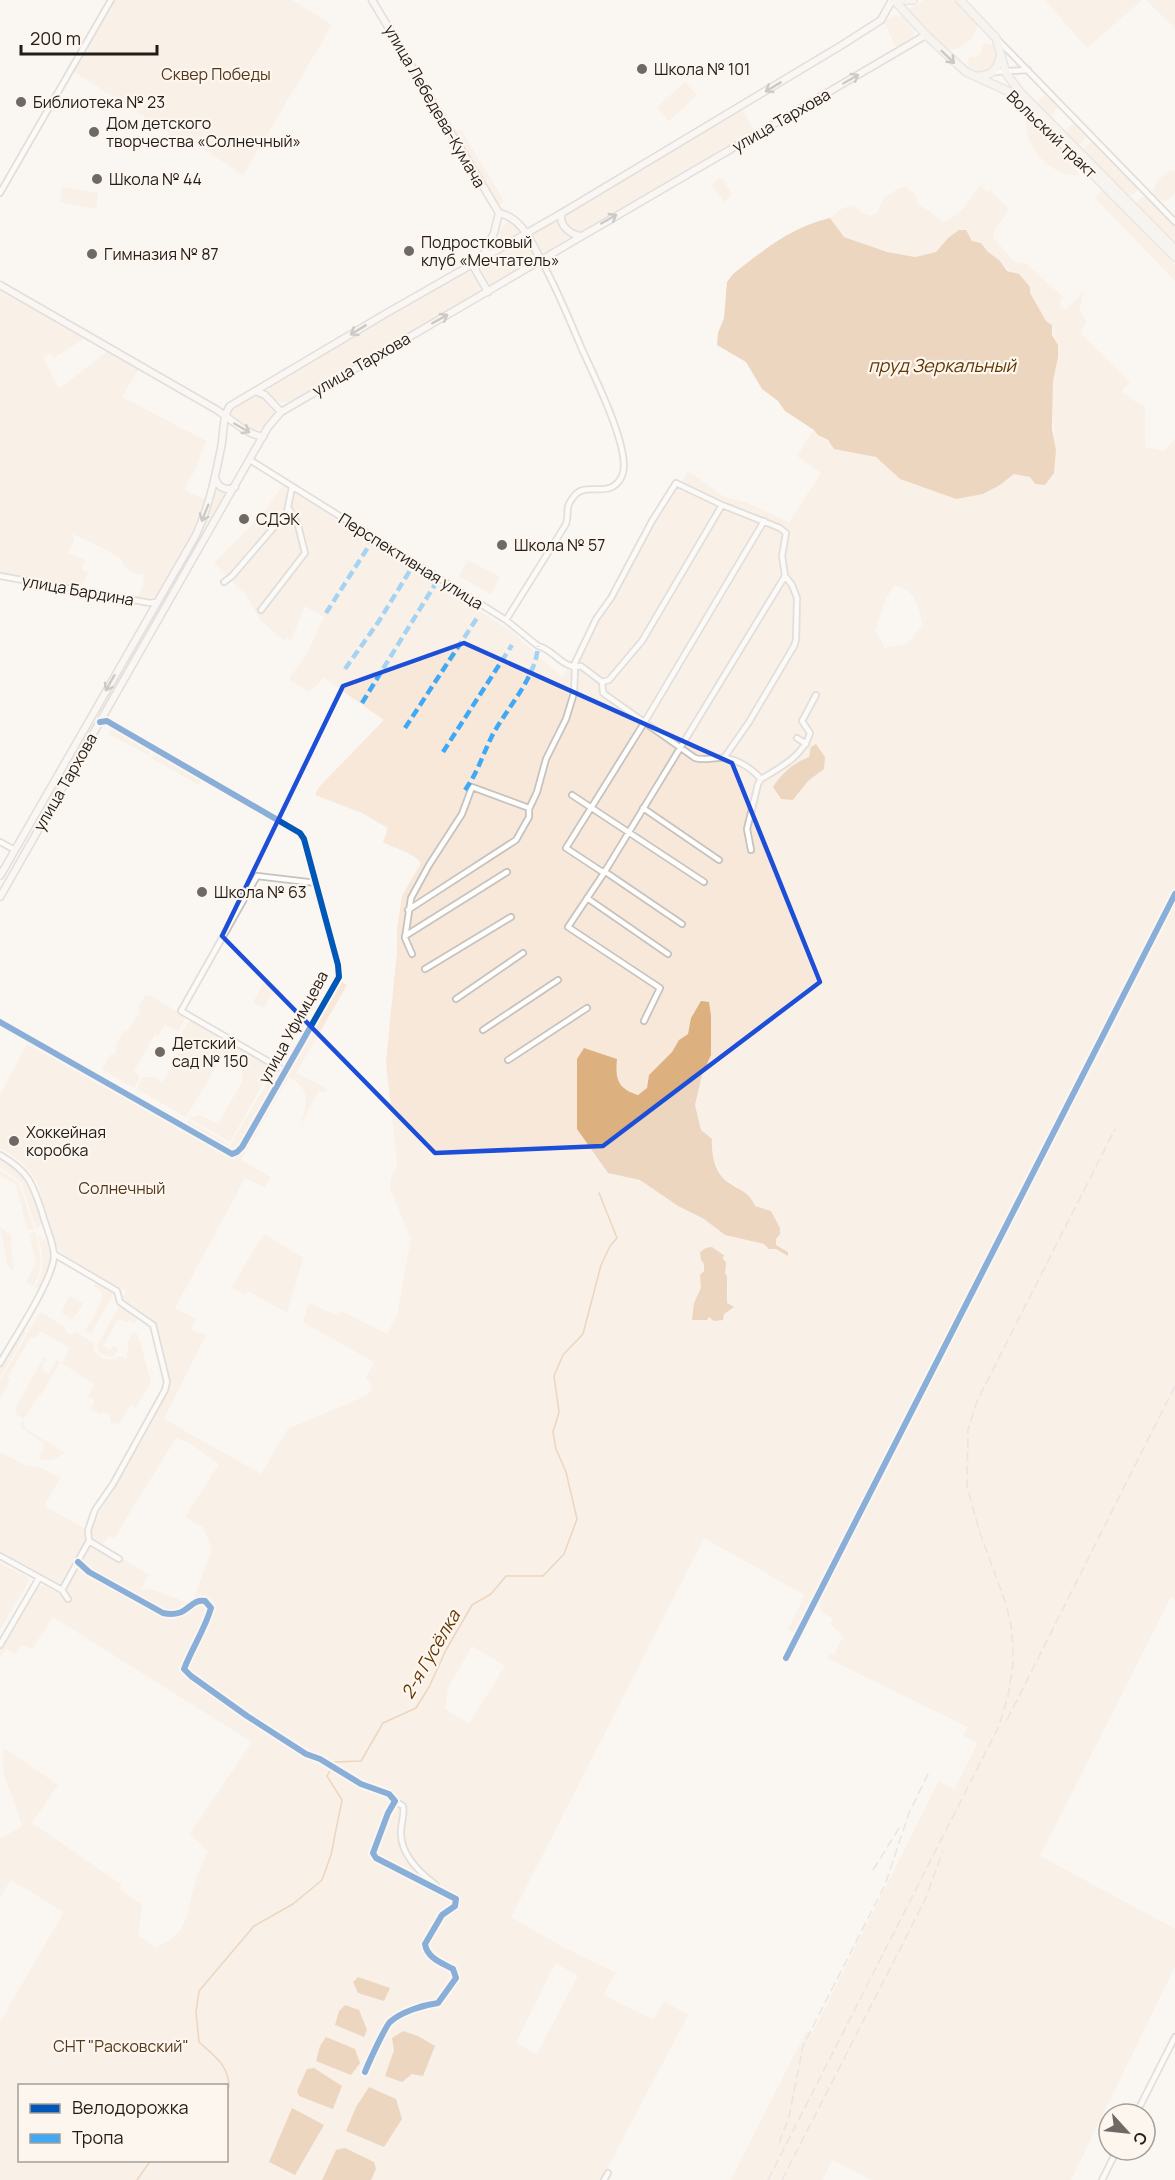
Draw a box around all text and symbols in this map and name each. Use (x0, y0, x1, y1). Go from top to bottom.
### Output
scale bar (21, 18, 158, 56)
street label: улица Лебедева-Кумача (379, 20, 491, 192)
text: 200 m (30, 26, 81, 50)
one-way arrow (941, 49, 956, 64)
place label: Школа № 101 (654, 58, 750, 80)
marker: Школа № 101 (635, 62, 649, 76)
park label: Сквер Победы (161, 63, 271, 85)
one-way arrow (841, 73, 859, 84)
one-way arrow (765, 81, 782, 93)
street label: улица Тархова (728, 83, 834, 157)
street label: Вольский тракт (1002, 85, 1102, 183)
place label: Библиотека № 23 (33, 91, 165, 113)
marker: Библиотека № 23 (14, 95, 28, 109)
place label: Дом детского творчества «Солнечный» (106, 112, 301, 152)
marker: Дом детского творчества «Солнечный» (87, 125, 101, 139)
place label: Школа № 44 (109, 168, 202, 190)
marker: Школа № 44 (90, 172, 104, 186)
one-way arrow (600, 213, 617, 225)
place label: Подростковый клуб «Мечтатель» (421, 231, 559, 271)
place label: Гимназия № 87 (104, 243, 218, 265)
marker: Подростковый клуб «Мечтатель» (402, 244, 416, 258)
marker: Гимназия № 87 (85, 247, 99, 261)
one-way arrow (431, 313, 448, 325)
one-way arrow (350, 325, 367, 337)
street label: улица Тархова (308, 327, 414, 401)
water label: пруд Зеркальный (868, 353, 1018, 377)
one-way arrow (233, 422, 250, 434)
one-way arrow (199, 503, 210, 521)
place label: СДЭК (256, 508, 300, 530)
street label: Перспективная улица (335, 508, 487, 614)
marker: СДЭК (237, 512, 251, 526)
place label: Школа № 57 (514, 534, 605, 556)
marker: Школа № 57 (495, 538, 509, 552)
street label: улица Бардина (20, 569, 136, 611)
one-way arrow (104, 674, 116, 691)
street label: улица Тархова (28, 729, 102, 835)
place label: Школа № 63 (214, 881, 307, 903)
marker: Школа № 63 (195, 885, 209, 899)
street label: улица Уфимцева (253, 967, 333, 1087)
place label: Детский сад № 150 (172, 1032, 249, 1072)
marker: Детский сад № 150 (153, 1045, 167, 1059)
place label: Хоккейная коробка (26, 1121, 106, 1161)
marker: Хоккейная коробка (7, 1134, 21, 1148)
park label: Солнечный (79, 1177, 165, 1199)
water label: 2-я Гусёлка (395, 1604, 466, 1703)
park label: СНТ "Расковский" (53, 2035, 189, 2057)
legend (18, 2084, 228, 2162)
text: Велодорожка (72, 2095, 189, 2119)
north arrow (1097, 2102, 1157, 2162)
text: Тропа (72, 2125, 123, 2149)
text: С (1128, 2129, 1153, 2149)

